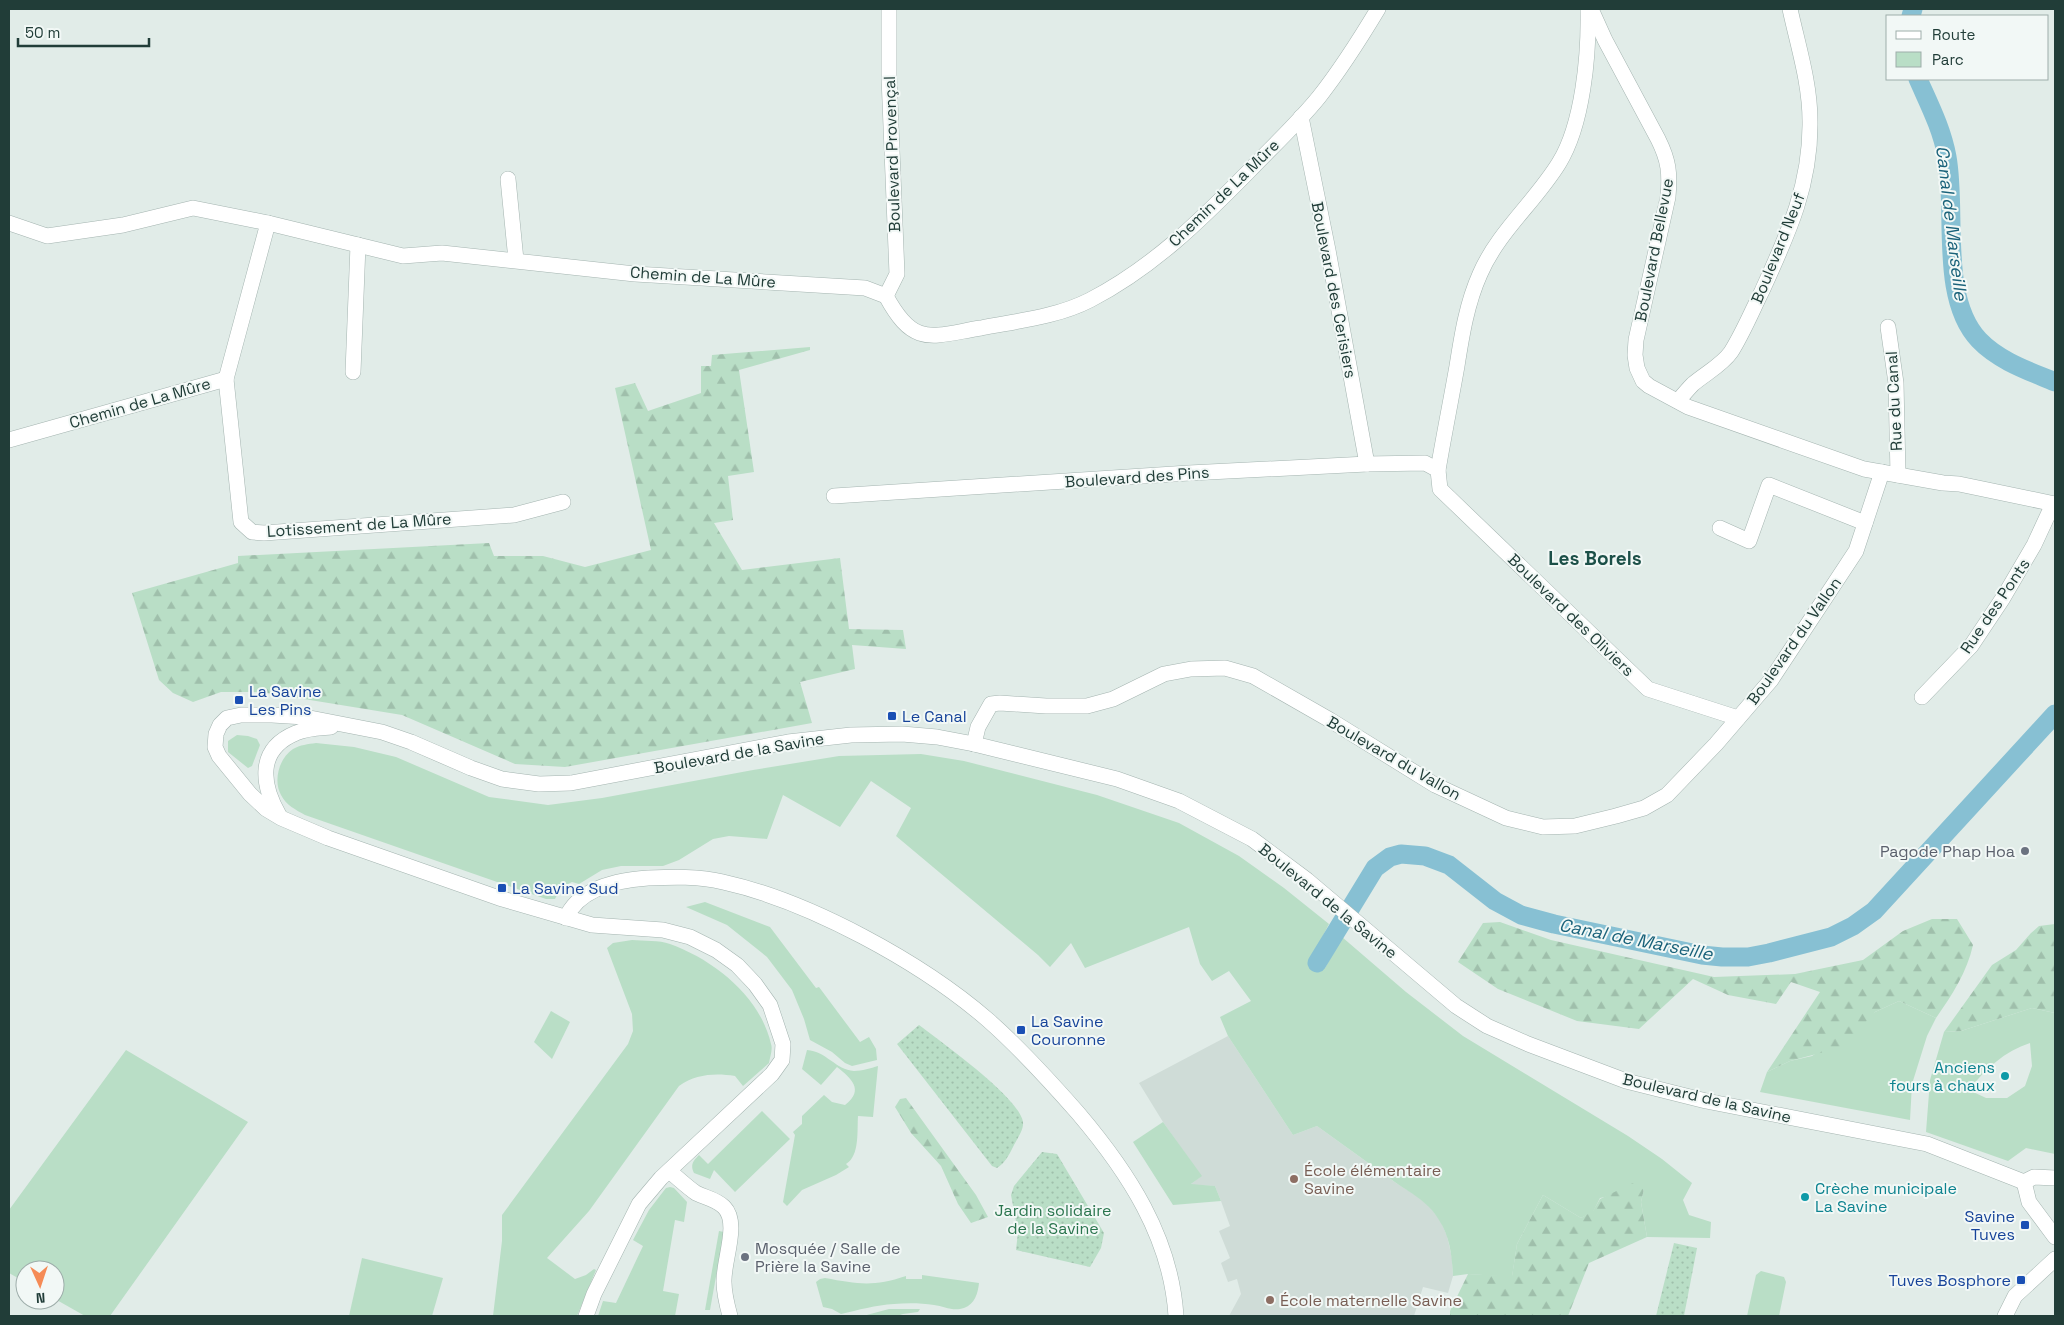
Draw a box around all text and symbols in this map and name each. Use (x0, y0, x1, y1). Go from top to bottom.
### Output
scale bar (18, 15, 149, 47)
legend (1886, 15, 2049, 80)
text: 50 m (25, 23, 60, 42)
text: Route (1932, 25, 1976, 44)
text: Parc (1932, 50, 1964, 69)
street label: Boulevard Provençal (879, 76, 905, 232)
street label: Chemin de La Mûre (1164, 135, 1284, 251)
water label: Canal de Marseille (1931, 144, 1973, 303)
street label: Boulevard Bellevue (1630, 176, 1678, 324)
street label: Boulevard Neuf (1746, 189, 1810, 307)
street label: Boulevard des Cerisiers (1307, 200, 1361, 380)
street label: Chemin de La Mûre (629, 261, 777, 293)
street label: Rue du Canal (1881, 350, 1907, 452)
street label: Chemin de La Mûre (67, 373, 213, 433)
street label: Boulevard des Pins (1064, 461, 1210, 493)
street label: Lotissement de La Mûre (266, 508, 452, 542)
district label: Les Borels (1548, 546, 1642, 571)
street label: Boulevard des Oliviers (1503, 549, 1639, 681)
street label: Rue des Ponts (1955, 554, 2035, 658)
street label: Boulevard du Vallon (1742, 573, 1846, 709)
place label: La Savine Les Pins (249, 681, 321, 720)
marker: La Savine Les Pins (233, 694, 245, 706)
place label: Le Canal (902, 706, 967, 727)
marker: Le Canal (886, 710, 898, 722)
street label: Boulevard du Vallon (1323, 711, 1465, 805)
street label: Boulevard de la Savine (652, 728, 826, 778)
street label: Boulevard de la Savine (1254, 839, 1402, 963)
place label: Pagode Phap Hoa (1880, 841, 2015, 862)
marker: Pagode Phap Hoa (2019, 845, 2031, 857)
place label: La Savine Sud (512, 878, 618, 899)
marker: La Savine Sud (496, 882, 508, 894)
water label: Canal de Marseille (1557, 913, 1716, 965)
place label: La Savine Couronne (1031, 1011, 1106, 1050)
marker: La Savine Couronne (1015, 1024, 1027, 1036)
place label: Anciens fours à chaux (1889, 1057, 1995, 1096)
street label: Boulevard de la Savine (1621, 1068, 1793, 1128)
marker: Anciens fours à chaux (1999, 1070, 2011, 1082)
place label: École élémentaire Savine (1304, 1160, 1441, 1199)
marker: École élémentaire Savine (1288, 1173, 1300, 1185)
place label: Crèche municipale La Savine (1815, 1178, 1957, 1217)
marker: Crèche municipale La Savine (1799, 1191, 1811, 1203)
park label: Jardin solidaire de la Savine (995, 1200, 1112, 1239)
place label: Savine Tuves (1965, 1206, 2015, 1245)
marker: Savine Tuves (2019, 1219, 2031, 1231)
place label: Mosquée / Salle de Prière la Savine (755, 1238, 901, 1277)
marker: Mosquée / Salle de Prière la Savine (739, 1251, 751, 1263)
north arrow (15, 1260, 65, 1310)
place label: Tuves Bosphore (1889, 1270, 2011, 1291)
marker: Tuves Bosphore (2015, 1274, 2027, 1286)
text: N (36, 1289, 46, 1307)
place label: École maternelle Savine (1280, 1290, 1462, 1311)
marker: École maternelle Savine (1264, 1294, 1276, 1306)

